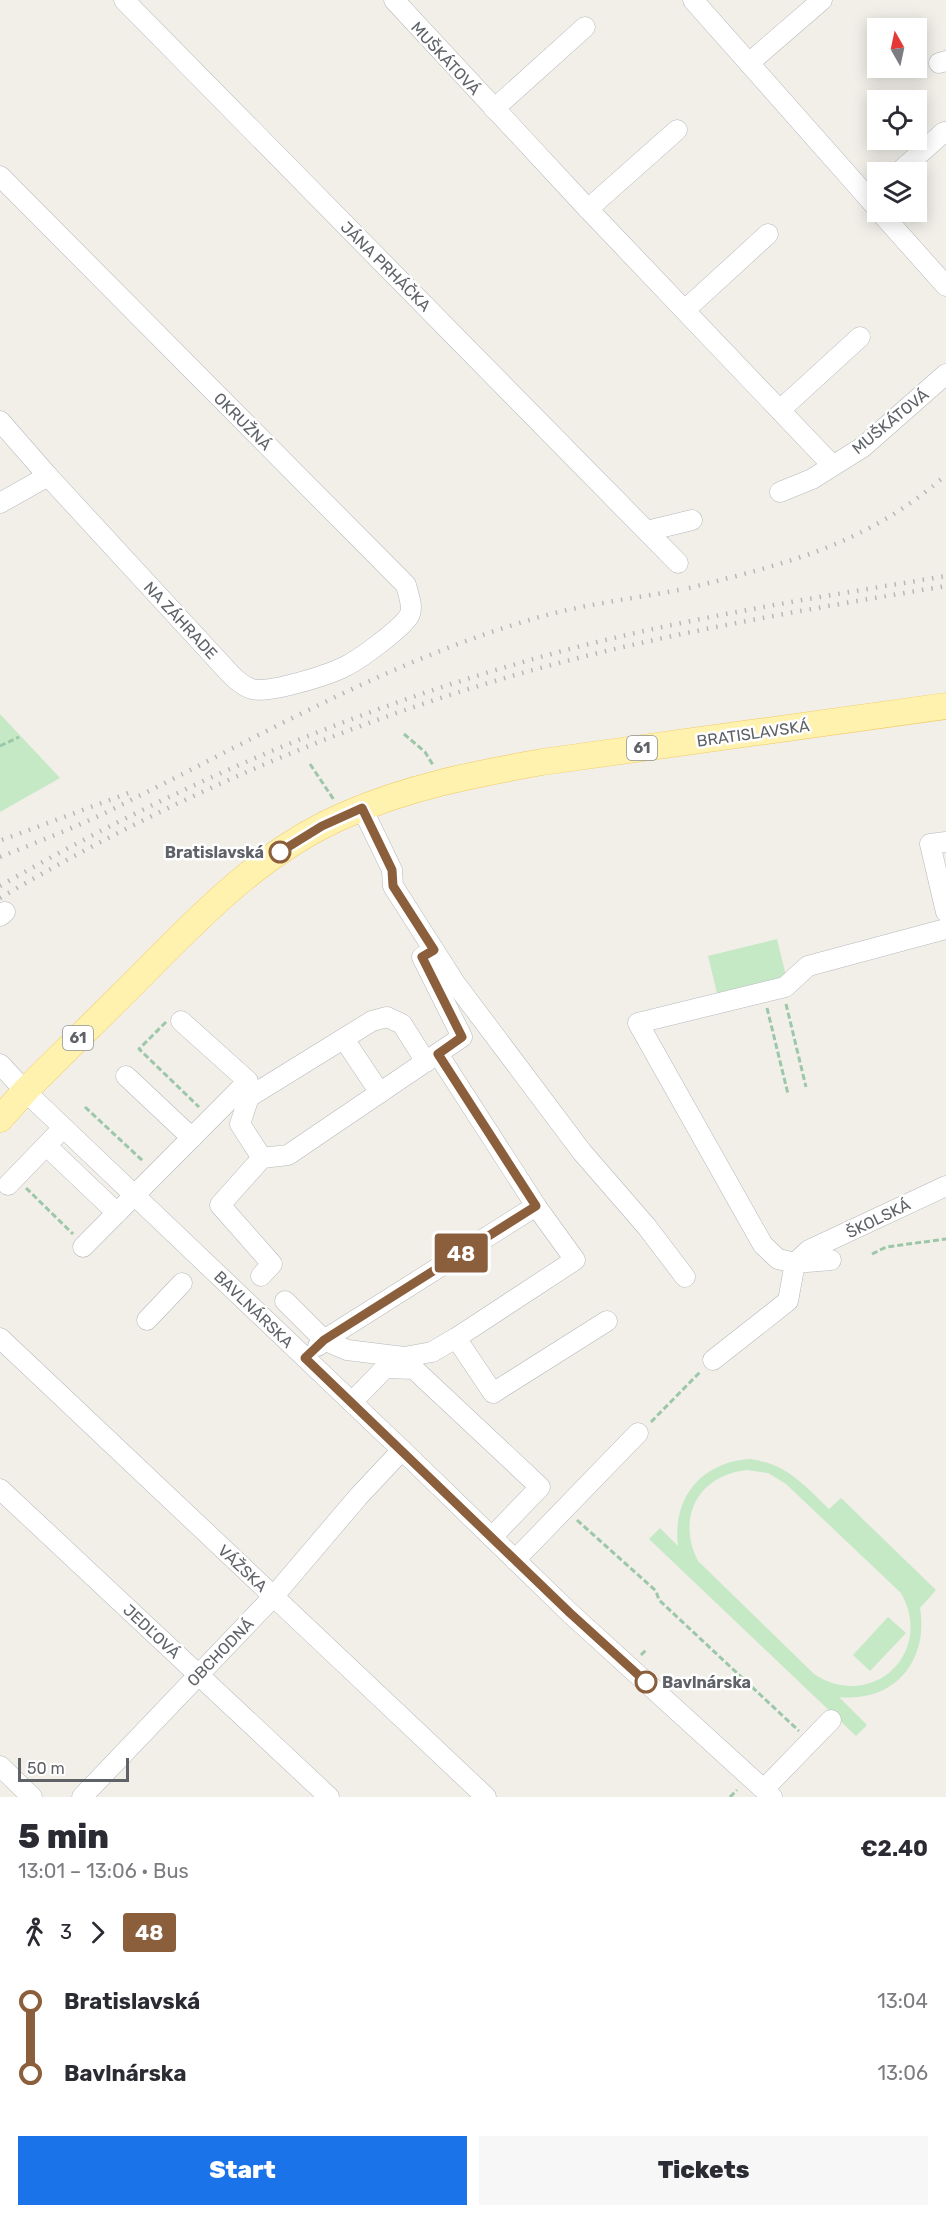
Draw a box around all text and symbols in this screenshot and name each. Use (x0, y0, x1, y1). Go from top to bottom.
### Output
street label: MUŠKÁTOVÁ (407, 17, 485, 99)
north arrow (867, 18, 927, 78)
map controls (867, 18, 927, 222)
button: locate (867, 90, 927, 150)
button: layers (867, 162, 927, 222)
street label: JÁNA PRHÁČKA (337, 217, 436, 316)
street label: MUŠKÁTOVÁ (848, 384, 933, 458)
street label: OKRUŽNÁ (210, 389, 276, 454)
street label: NA ZÁHRADE (140, 578, 221, 663)
street label: BRATISLAVSKÁ (695, 716, 811, 751)
road number: 61 (627, 736, 657, 760)
marker: Bratislavská (269, 841, 291, 863)
place label: Bratislavská (165, 843, 264, 862)
road number: 61 (63, 1026, 93, 1050)
street label: ŠKOLSKÁ (843, 1194, 914, 1242)
line badge: 48 (434, 1234, 488, 1272)
text: 48 (447, 1241, 475, 1266)
street label: BAVLNÁRSKA (210, 1267, 297, 1352)
street label: VÁŽSKA (214, 1541, 271, 1596)
street label: JEDĽOVÁ (119, 1600, 184, 1663)
street label: OBCHODNÁ (183, 1614, 258, 1690)
marker: Bavlnárska (635, 1671, 657, 1693)
place label: Bavlnárska (662, 1673, 751, 1692)
scale bar (18, 1755, 129, 1782)
text: 50 m (27, 1759, 65, 1778)
text: 5 min (18, 1817, 109, 1856)
text: €2.40 (860, 1835, 928, 1862)
text: 13:01 – 13:06 · Bus (18, 1859, 189, 1883)
icon: walk (18, 1916, 51, 1949)
icon: forward (81, 1916, 114, 1949)
text: 3 (60, 1920, 72, 1944)
text: 48 (135, 1920, 164, 1945)
text: Bratislavská (64, 1988, 200, 2015)
text: 13:04 (877, 1989, 928, 2013)
text: Bavlnárska (64, 2060, 186, 2087)
text: 13:06 (878, 2061, 928, 2085)
button: Start (18, 2136, 467, 2205)
button: Tickets (479, 2136, 928, 2205)

